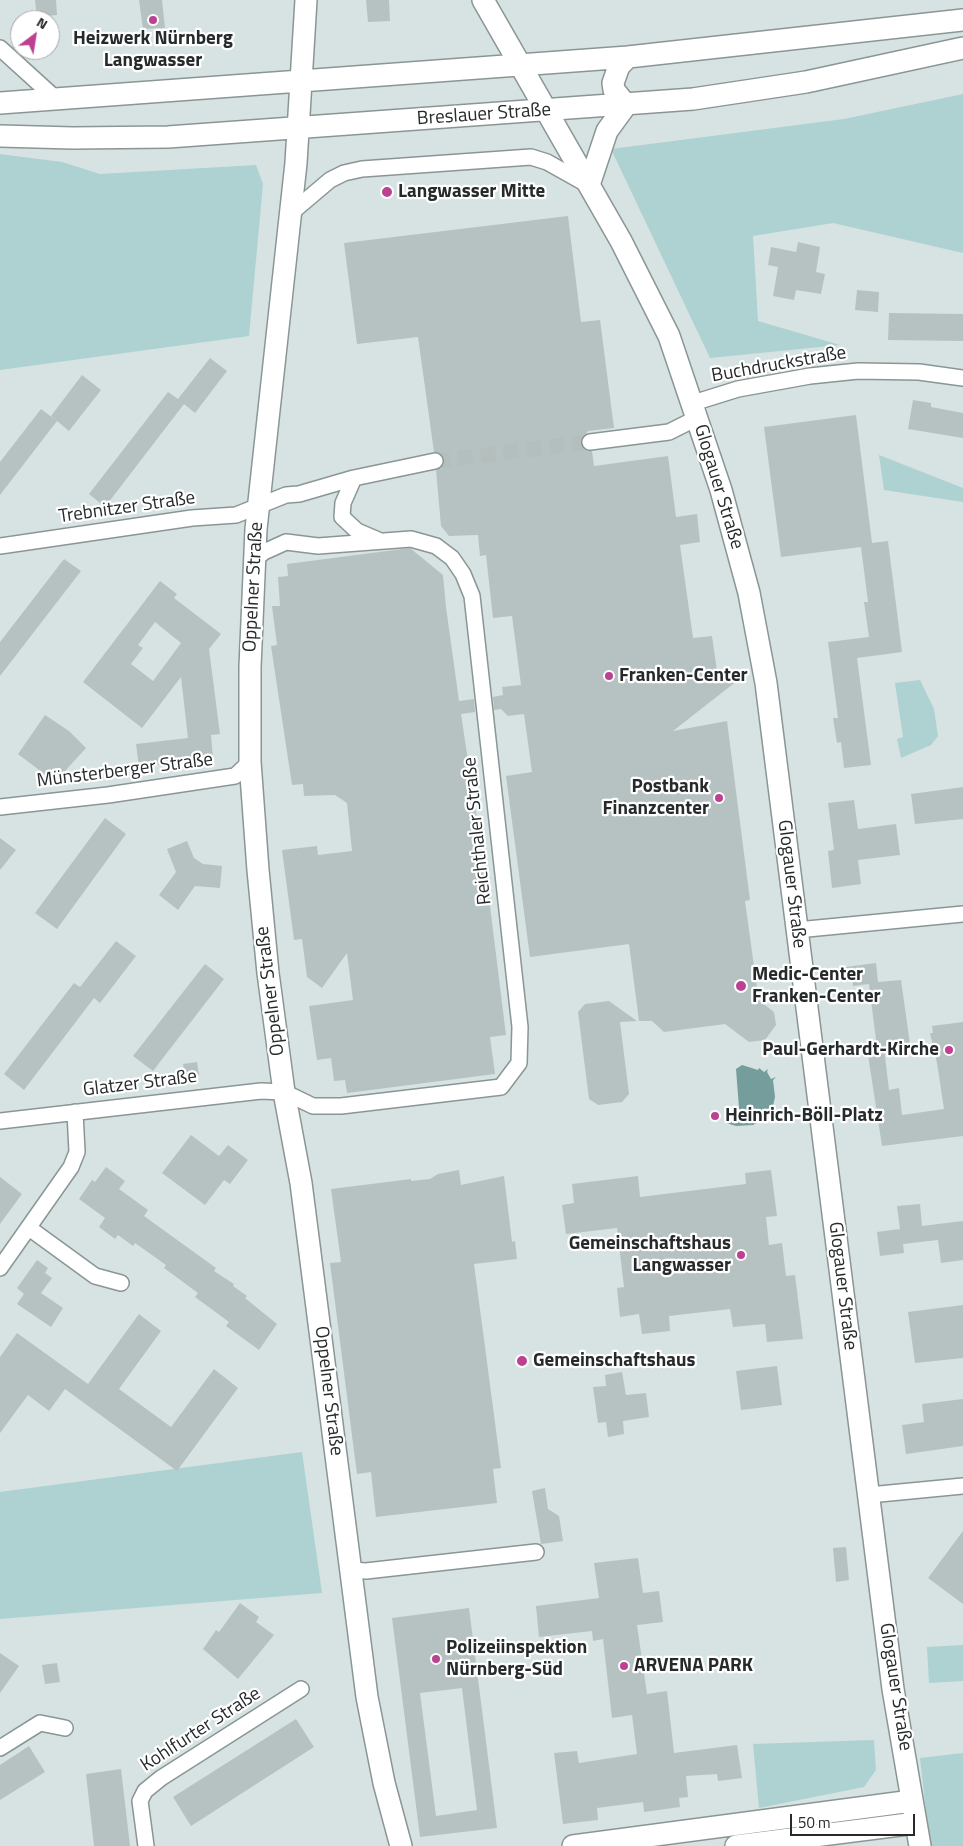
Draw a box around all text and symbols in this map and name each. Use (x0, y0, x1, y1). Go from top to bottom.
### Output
north arrow (10, 10, 60, 60)
text: N (33, 11, 52, 34)
marker: Heizwerk Nürnberg Langwasser (147, 14, 159, 26)
place label: Heizwerk Nürnberg Langwasser (73, 28, 233, 72)
street label: Breslauer Straße (416, 99, 552, 131)
place label: Langwasser Mitte (398, 181, 545, 203)
marker: Langwasser Mitte (380, 185, 394, 199)
street label: Buchdruckstraße (710, 342, 848, 388)
street label: Glogauer Straße (688, 422, 748, 552)
street label: Trebnitzer Straße (57, 487, 197, 529)
street label: Oppelner Straße (239, 521, 269, 653)
place label: Franken-Center (619, 665, 748, 687)
marker: Franken-Center (603, 670, 615, 682)
street label: Münsterberger Straße (36, 749, 214, 793)
street label: Reichthaler Straße (459, 756, 497, 906)
place label: Postbank Finanzcenter (602, 776, 709, 820)
marker: Postbank Finanzcenter (713, 792, 725, 804)
street label: Glogauer Straße (772, 818, 810, 950)
street label: Oppelner Straße (252, 925, 290, 1057)
place label: Medic-Center Franken-Center (752, 964, 881, 1008)
marker: Medic-Center Franken-Center (734, 979, 748, 993)
place label: Paul-Gerhardt-Kirche (762, 1039, 939, 1061)
marker: Paul-Gerhardt-Kirche (943, 1044, 955, 1056)
street label: Glatzer Straße (82, 1066, 198, 1102)
place label: Heinrich-Böll-Platz (725, 1105, 883, 1127)
marker: Heinrich-Böll-Platz (709, 1110, 721, 1122)
street label: Glogauer Straße (823, 1220, 861, 1352)
place label: Gemeinschaftshaus Langwasser (569, 1233, 731, 1277)
marker: Gemeinschaftshaus Langwasser (735, 1249, 747, 1261)
street label: Oppelner Straße (309, 1325, 347, 1457)
place label: Gemeinschaftshaus (533, 1350, 695, 1372)
marker: Gemeinschaftshaus (515, 1354, 529, 1368)
street label: Glogauer Straße (874, 1621, 916, 1753)
place label: Polizeiinspektion Nürnberg-Süd (446, 1637, 587, 1681)
marker: Polizeiinspektion Nürnberg-Süd (430, 1653, 442, 1665)
place label: ARVENA PARK (634, 1655, 753, 1677)
marker: ARVENA PARK (618, 1660, 630, 1672)
street label: Kohlfurter Straße (137, 1683, 265, 1777)
scale bar (793, 1804, 918, 1836)
text: 50 m (798, 1811, 831, 1834)

